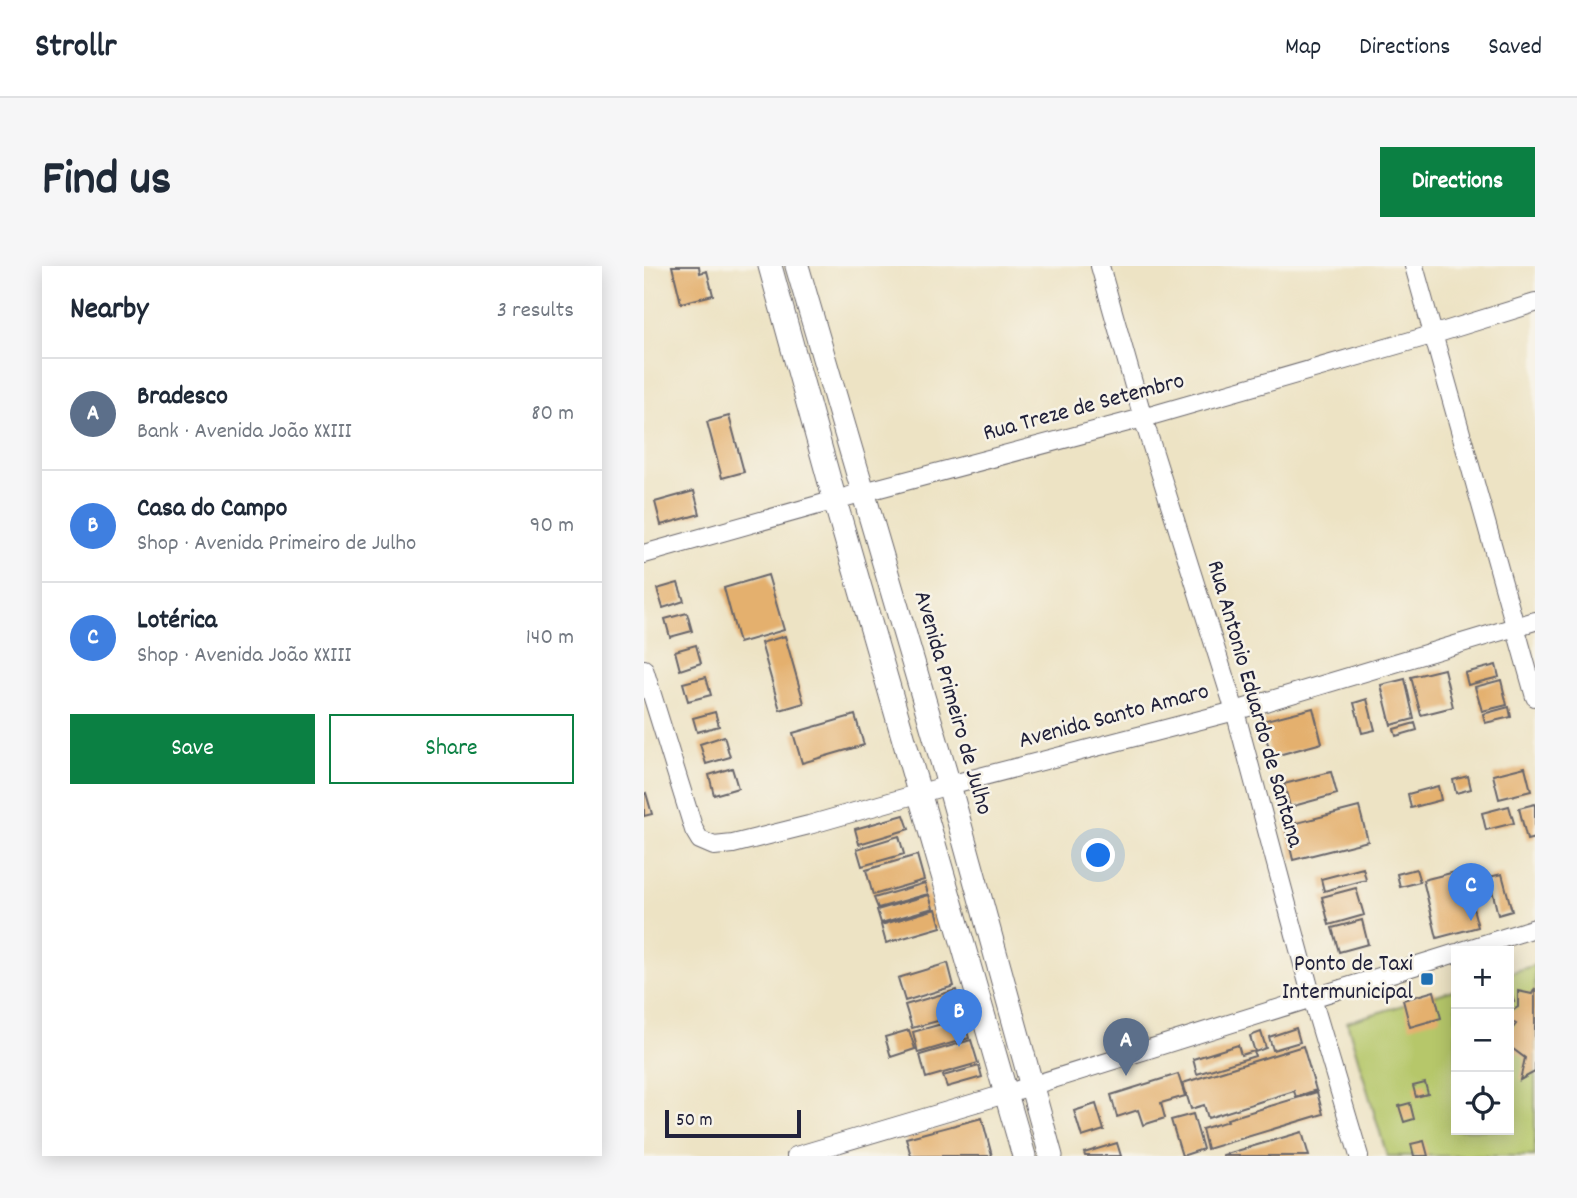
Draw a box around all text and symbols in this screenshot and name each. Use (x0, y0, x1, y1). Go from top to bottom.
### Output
text: Strollr (35, 25, 117, 72)
text: Map (1285, 31, 1321, 65)
text: Directions (1359, 31, 1450, 65)
text: Saved (1488, 31, 1542, 65)
text: Find us (42, 147, 171, 217)
button: Directions (1380, 147, 1535, 217)
text: Nearby (70, 290, 148, 333)
text: 3 results (497, 295, 574, 328)
street label: Rua Treze de Setembro (979, 365, 1189, 451)
text: Bradesco (137, 379, 228, 416)
text: A (87, 398, 99, 431)
text: 80 m (531, 398, 574, 431)
text: Bank · Avenida João XXIII (137, 416, 352, 449)
text: Casa do Campo (137, 491, 287, 528)
text: B (88, 510, 98, 543)
text: 90 m (530, 510, 574, 543)
text: Shop · Avenida Primeiro de Julho (137, 528, 416, 561)
street label: Rua Antonio Eduardo de Santana (1197, 557, 1311, 852)
street label: Avenida Primeiro de Julho (904, 587, 1000, 819)
text: Lotérica (137, 603, 217, 640)
text: C (87, 622, 99, 655)
text: 140 m (526, 622, 574, 655)
text: Shop · Avenida João XXIII (137, 640, 351, 673)
street label: Avenida Santo Amaro (1015, 675, 1213, 759)
button: Save (70, 714, 315, 784)
button: Share (329, 714, 574, 784)
your location (1081, 838, 1115, 872)
pin: C (1448, 863, 1494, 921)
map controls (1451, 946, 1514, 1135)
button: + (1451, 946, 1514, 1009)
place label: Ponto de Taxi Intermunicipal (1282, 948, 1413, 1010)
marker: Ponto de Taxi Intermunicipal (1419, 971, 1435, 987)
pin: B (936, 989, 982, 1047)
button: − (1451, 1009, 1514, 1072)
pin: A (1103, 1018, 1149, 1076)
button: locate (1451, 1072, 1514, 1135)
scale bar (665, 1107, 802, 1139)
text: 50 m (676, 1108, 713, 1135)

